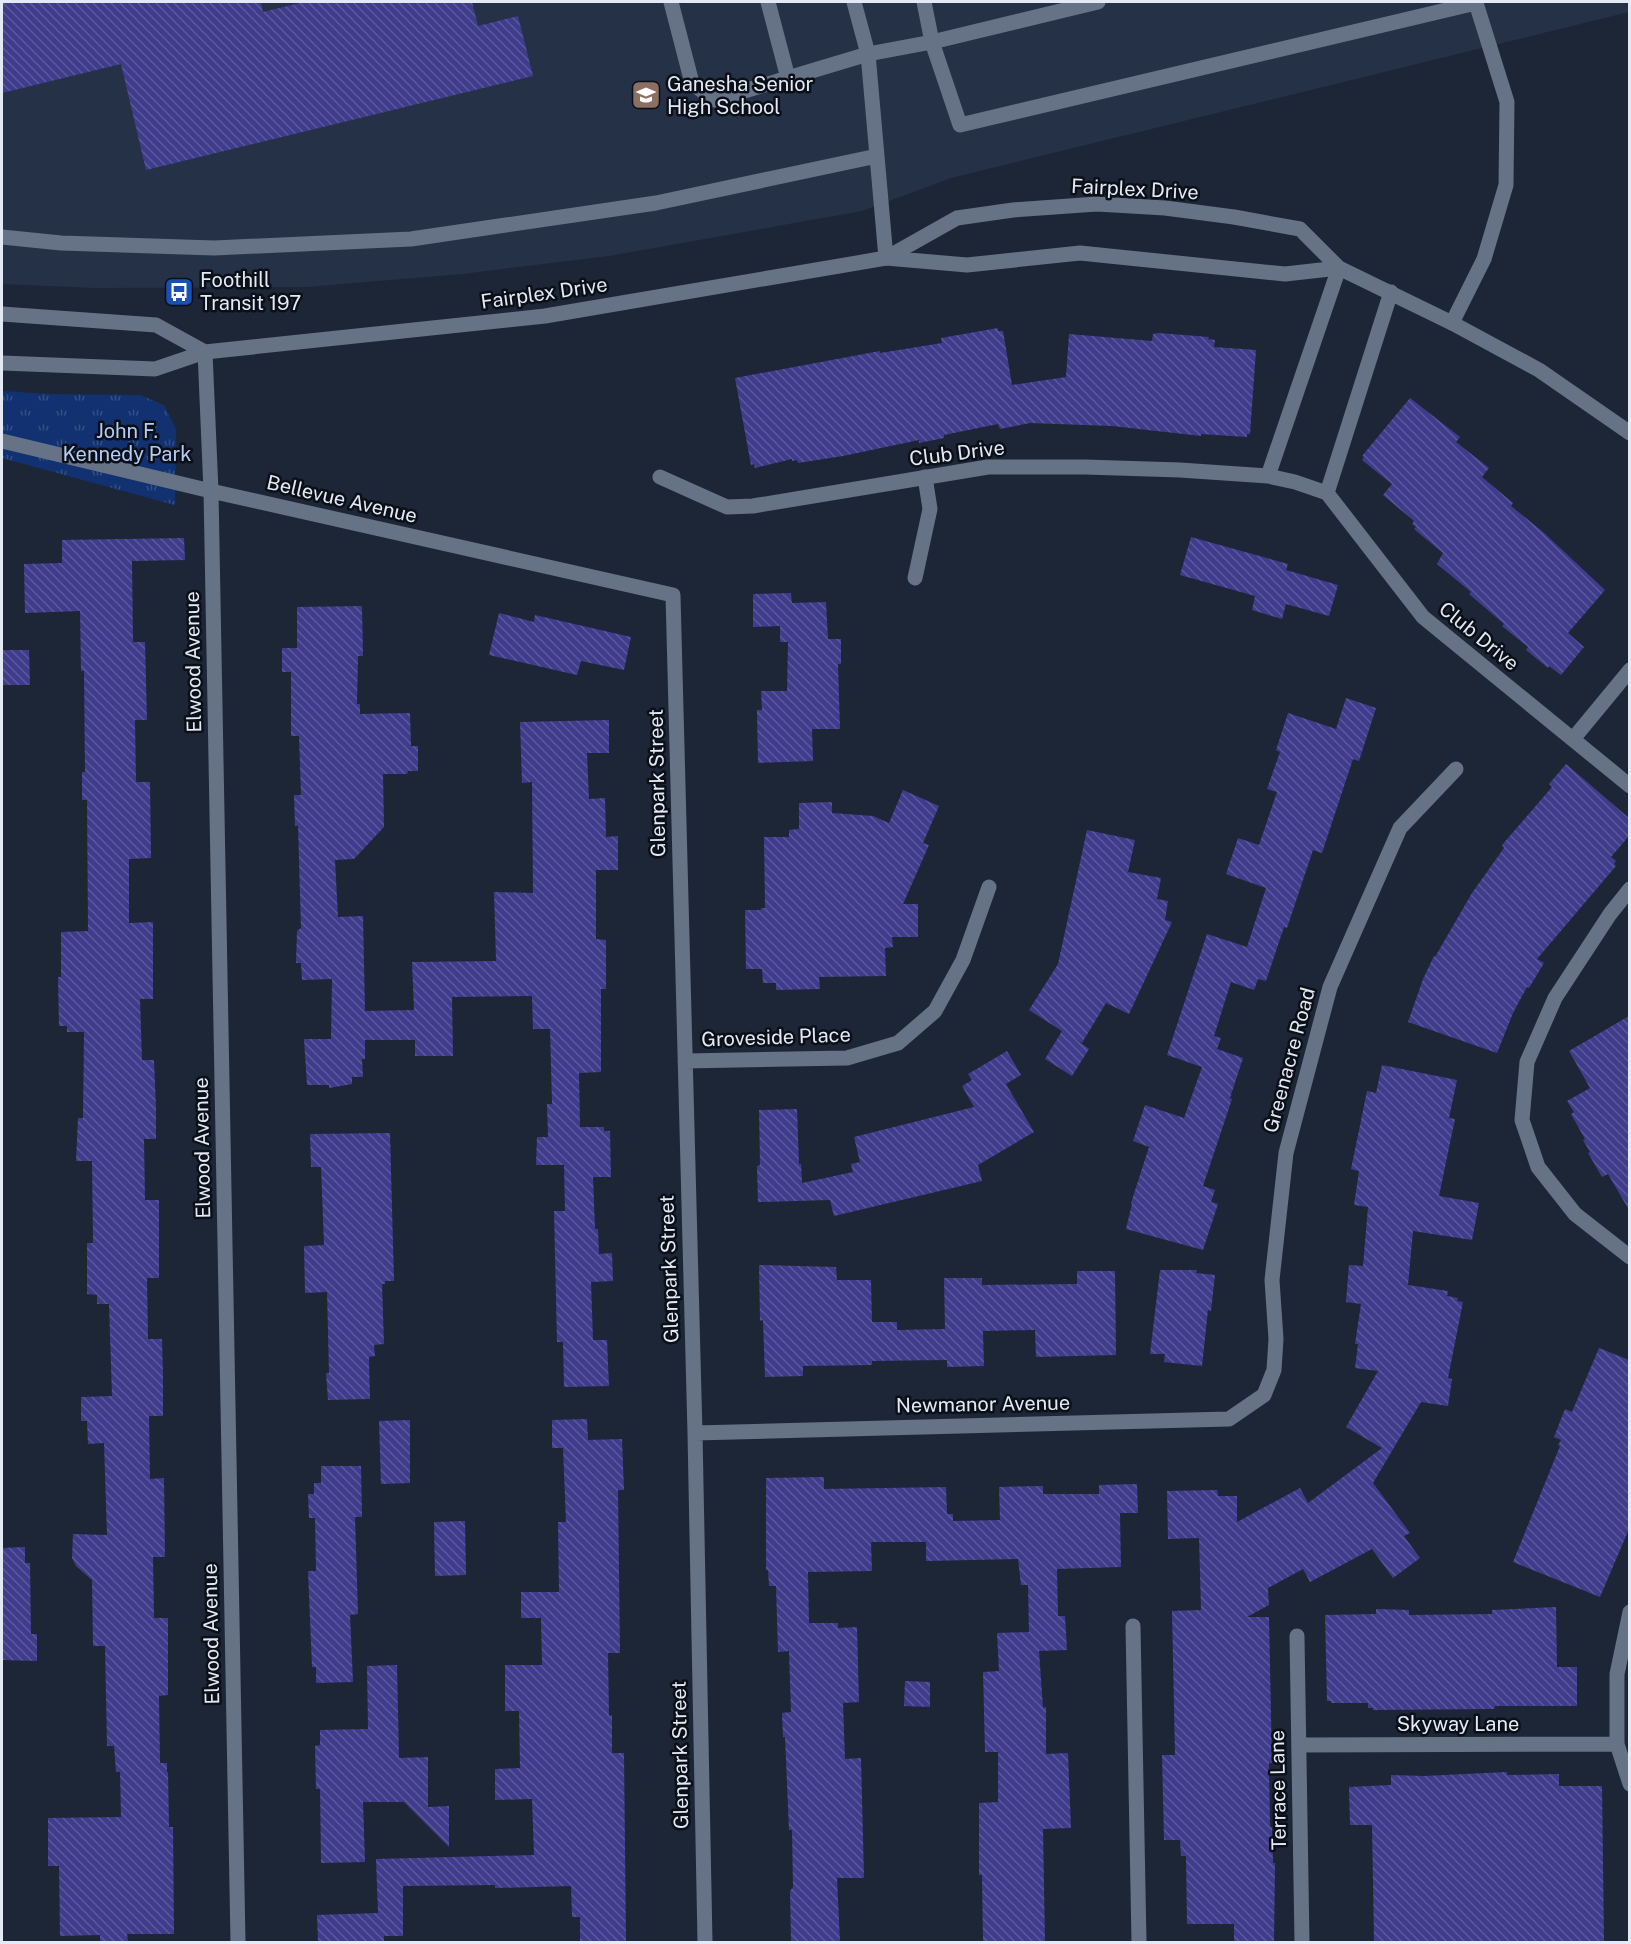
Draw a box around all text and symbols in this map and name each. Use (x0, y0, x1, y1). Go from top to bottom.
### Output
place label: Ganesha Senior High School (667, 72, 814, 119)
school or university icon: Ganesha Senior High School (630, 79, 662, 111)
street label: Fairplex Drive (1071, 174, 1199, 204)
place label: Foothill Transit 197 (200, 268, 301, 315)
street label: Fairplex Drive (479, 272, 609, 314)
bus stop icon: Foothill Transit 197 (163, 276, 195, 308)
park label: John F. Kennedy Park (63, 419, 191, 466)
street label: Club Drive (908, 435, 1006, 471)
street label: Bellevue Avenue (264, 470, 420, 528)
street label: Elwood Avenue (180, 591, 206, 733)
street label: Club Drive (1434, 597, 1524, 675)
street label: Glenpark Street (644, 709, 670, 857)
street label: Greenacre Road (1258, 985, 1320, 1135)
street label: Groveside Place (701, 1022, 851, 1052)
street label: Elwood Avenue (189, 1077, 215, 1219)
street label: Glenpark Street (654, 1194, 684, 1344)
street label: Newmanor Avenue (896, 1390, 1070, 1418)
street label: Elwood Avenue (198, 1563, 224, 1705)
street label: Glenpark Street (667, 1681, 693, 1829)
street label: Skyway Lane (1397, 1712, 1519, 1736)
street label: Terrace Lane (1265, 1730, 1291, 1850)

